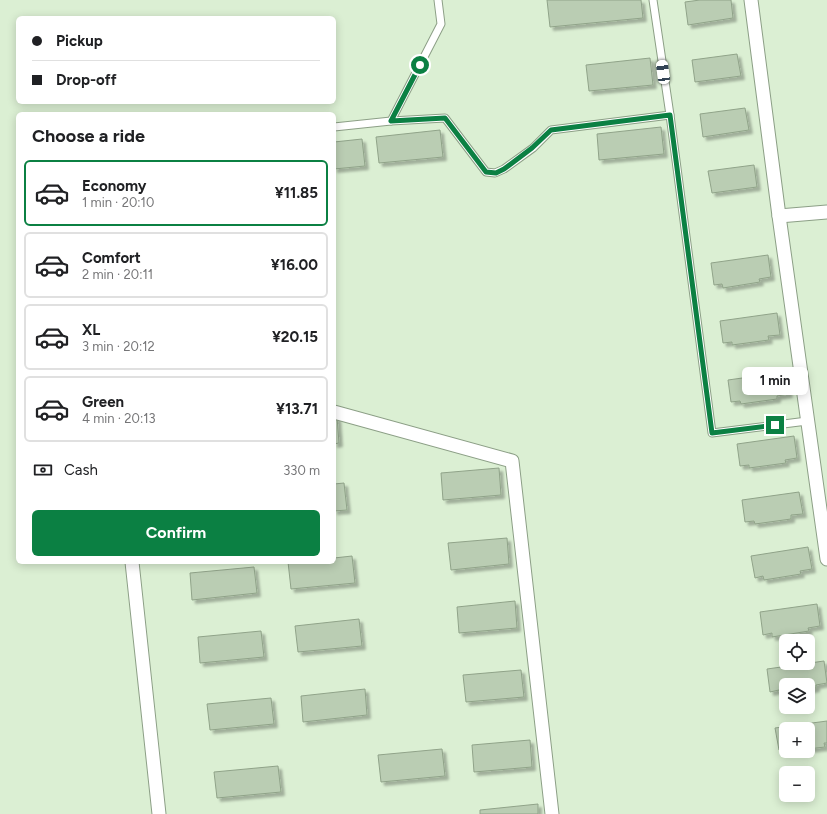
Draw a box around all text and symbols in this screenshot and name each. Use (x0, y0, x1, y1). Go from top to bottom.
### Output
text: Pickup (56, 32, 103, 50)
route start (411, 56, 429, 74)
car (655, 59, 671, 85)
text: Drop-off (56, 71, 117, 89)
text: Choose a ride (32, 125, 145, 147)
icon: car (34, 175, 70, 211)
text: Economy (82, 177, 147, 195)
text: ¥11.85 (275, 184, 318, 202)
text: 1 min · 20:10 (82, 195, 154, 210)
icon: car (34, 247, 70, 283)
text: Comfort (82, 249, 141, 267)
text: ¥16.00 (271, 256, 318, 274)
text: 2 min · 20:11 (82, 267, 153, 282)
icon: car (34, 319, 70, 355)
text: XL (82, 321, 100, 339)
text: ¥20.15 (272, 328, 318, 346)
text: 3 min · 20:12 (82, 339, 155, 354)
callout: 1 min (742, 367, 808, 395)
text: 1 min (760, 373, 790, 388)
icon: car (34, 391, 70, 427)
text: Green (82, 393, 124, 411)
text: ¥13.71 (276, 400, 318, 418)
text: 4 min · 20:13 (82, 411, 156, 426)
route end (766, 416, 784, 434)
icon: cash (32, 459, 54, 481)
text: Cash (64, 461, 98, 479)
text: 330 m (283, 463, 320, 478)
button: Confirm (32, 510, 320, 556)
map controls (779, 634, 815, 802)
button: locate (779, 634, 815, 670)
button: layers (779, 678, 815, 714)
button: + (779, 722, 815, 758)
button: − (779, 766, 815, 802)

